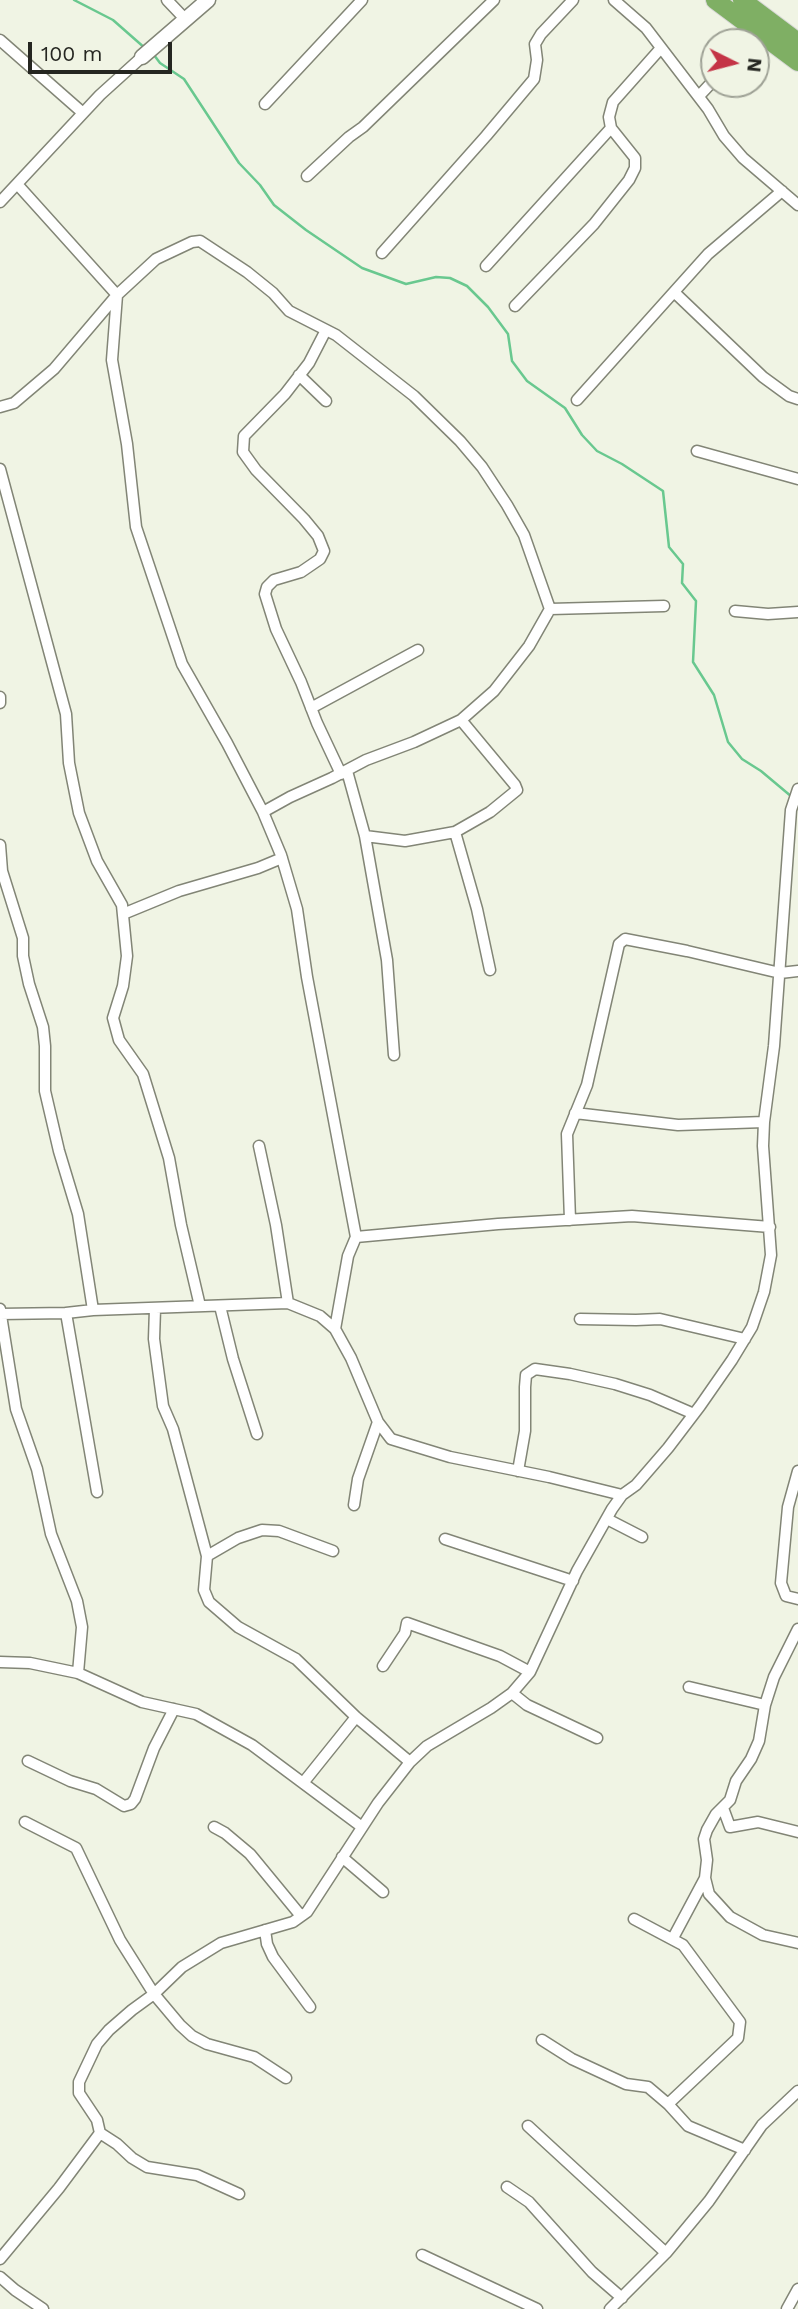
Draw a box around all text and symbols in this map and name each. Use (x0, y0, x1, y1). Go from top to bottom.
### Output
scale bar (32, 28, 175, 72)
north arrow (700, 28, 770, 98)
text: 100 m (41, 41, 103, 66)
text: N (742, 57, 767, 73)

